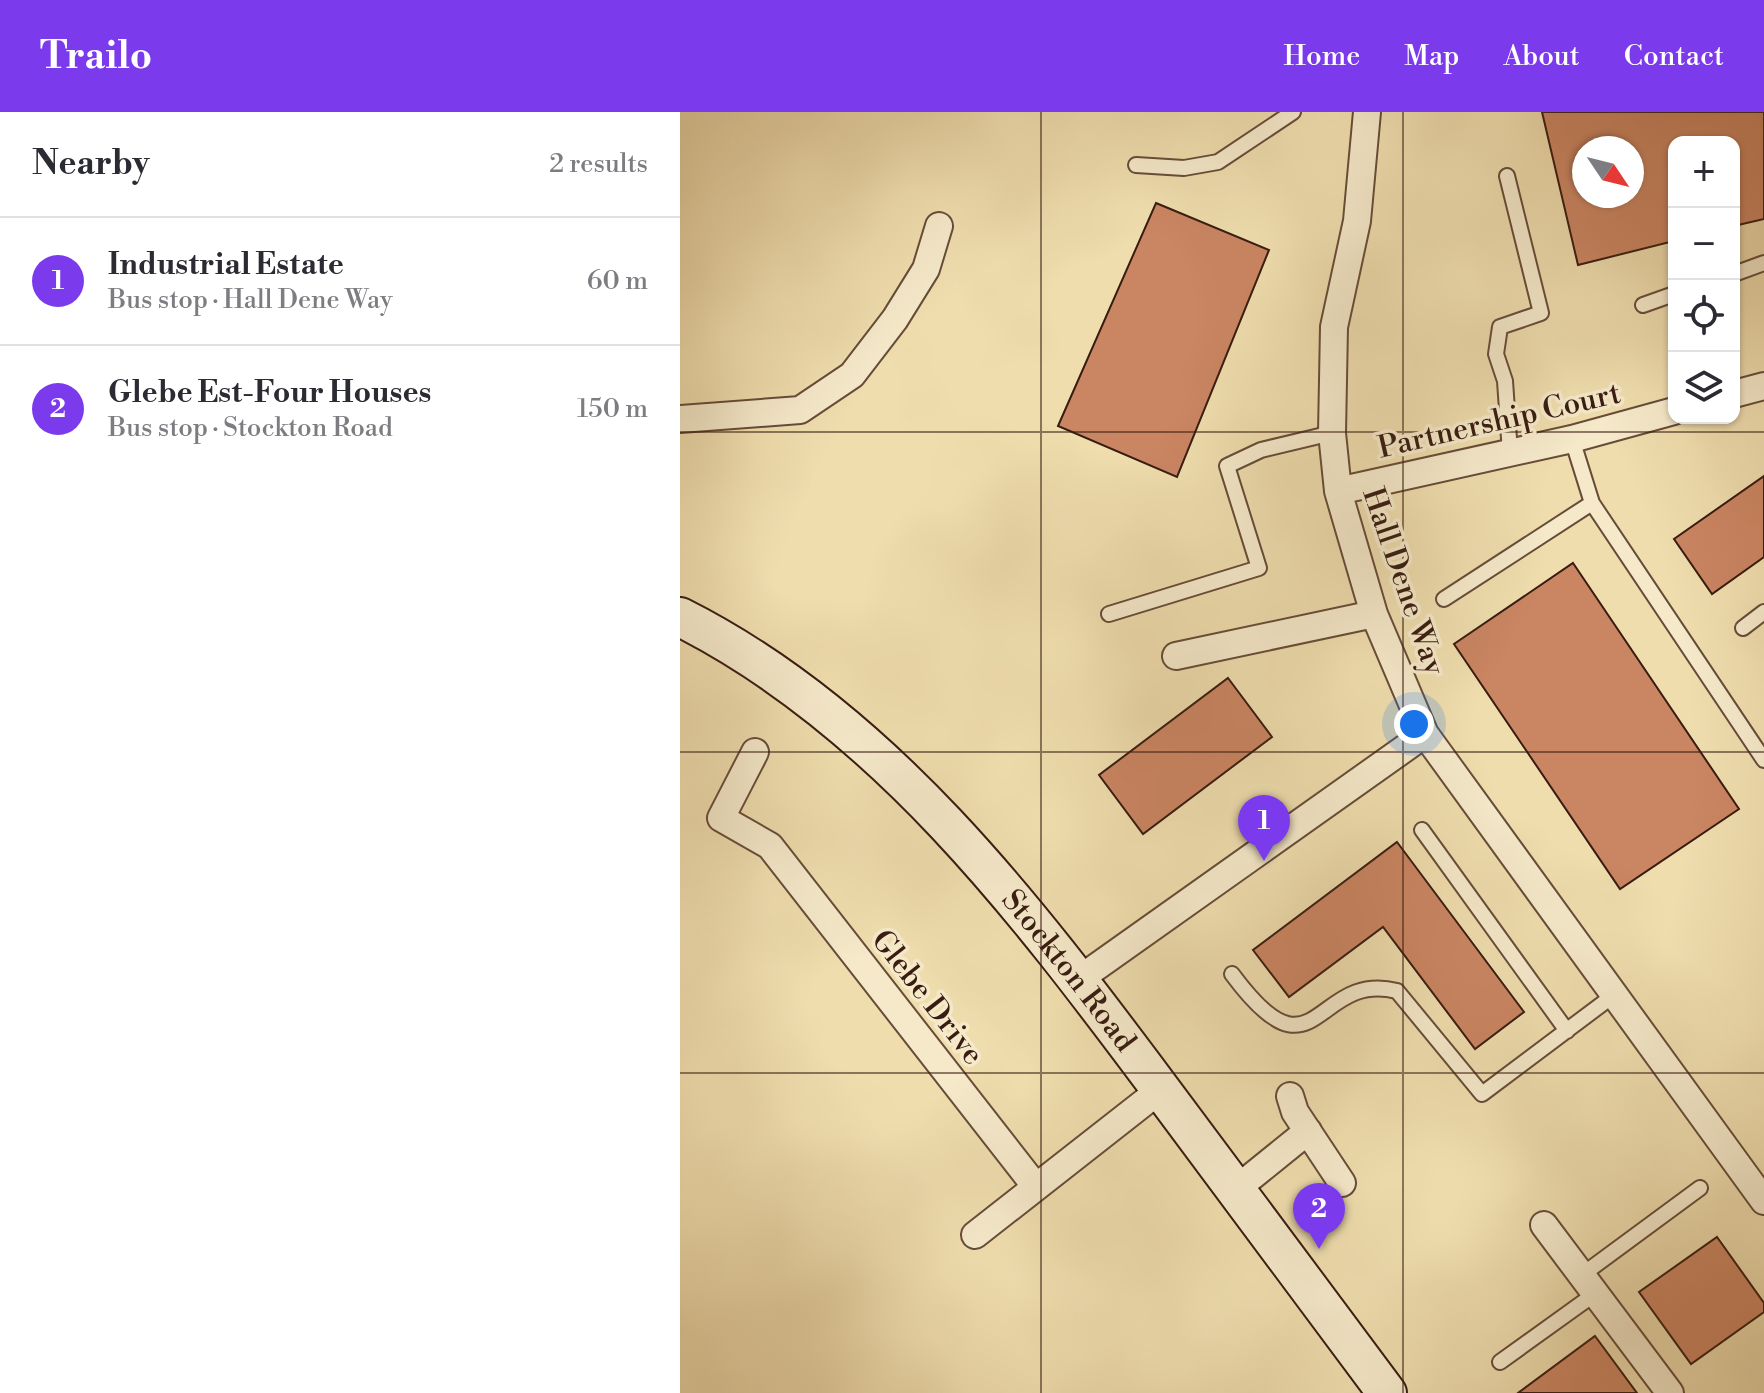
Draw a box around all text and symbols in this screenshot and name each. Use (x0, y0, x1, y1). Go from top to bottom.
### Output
text: Trailo (40, 33, 152, 80)
text: Home (1284, 39, 1360, 74)
text: Map (1404, 39, 1459, 74)
text: About (1503, 39, 1580, 74)
text: Contact (1624, 39, 1724, 74)
north arrow (1572, 136, 1644, 208)
map controls (1668, 136, 1740, 424)
button: + (1668, 136, 1740, 208)
text: Nearby (32, 143, 150, 185)
text: 2 results (549, 148, 648, 180)
button: − (1668, 208, 1740, 280)
text: Industrial Estate (108, 246, 344, 284)
text: 1 (52, 265, 64, 297)
text: 60 m (587, 265, 648, 297)
button: locate (1668, 280, 1740, 352)
text: Bus stop · Hall Dene Way (108, 284, 393, 316)
button: layers (1668, 352, 1740, 424)
text: Glebe Est-Four Houses (108, 374, 431, 412)
street label: Partnership Court (1374, 374, 1625, 467)
text: 2 (50, 393, 66, 425)
text: 150 m (577, 393, 648, 425)
text: Bus stop · Stockton Road (108, 412, 393, 444)
street label: Hall Dene Way (1353, 483, 1453, 680)
your location (1394, 704, 1434, 744)
pin: 1 (1238, 795, 1290, 861)
street label: Stockton Road (993, 882, 1144, 1060)
street label: Glebe Drive (863, 923, 992, 1073)
pin: 2 (1293, 1183, 1345, 1249)

